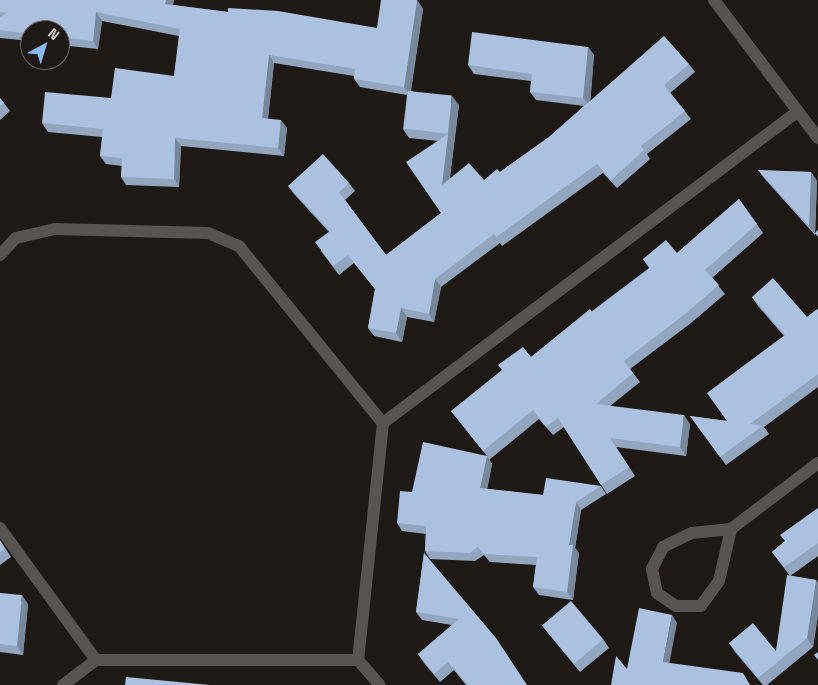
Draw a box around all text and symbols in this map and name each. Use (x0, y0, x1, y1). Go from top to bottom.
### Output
north arrow (20, 20, 70, 70)
text: N (44, 24, 63, 44)

